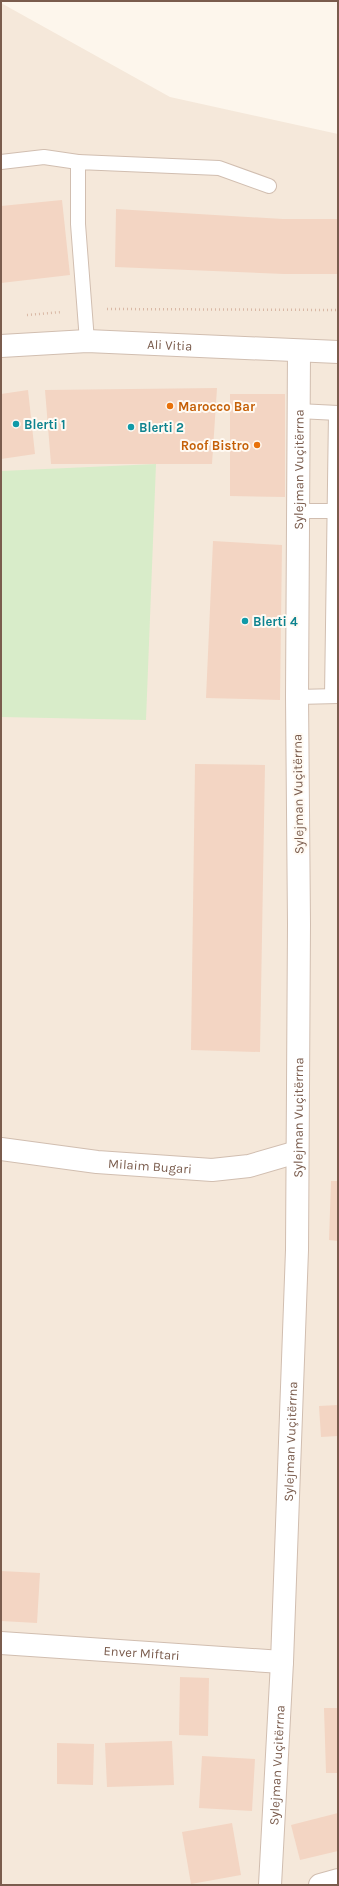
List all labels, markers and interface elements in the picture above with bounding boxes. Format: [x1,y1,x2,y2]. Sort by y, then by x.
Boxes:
street label: Ali Vitia [147,336,193,353]
place label: Marocco Bar [178,399,256,414]
marker: Marocco Bar [165,401,175,411]
street label: Sylejman Vuçitërrna [290,409,306,530]
place label: Blerti 1 [24,417,66,432]
marker: Blerti 1 [11,419,21,429]
place label: Blerti 2 [139,420,184,435]
marker: Blerti 2 [126,422,136,432]
place label: Roof Bistro [181,438,249,453]
marker: Roof Bistro [252,440,262,450]
place label: Blerti 4 [253,614,298,629]
marker: Blerti 4 [240,616,250,626]
street label: Sylejman Vuçitërrna [289,734,307,854]
street label: Sylejman Vuçitërrna [290,1057,306,1178]
street label: Milaim Bugari [108,1155,192,1176]
street label: Sylejman Vuçitërrna [280,1381,300,1502]
street label: Enver Miftari [103,1642,180,1663]
street label: Sylejman Vuçitërrna [266,1705,287,1826]

